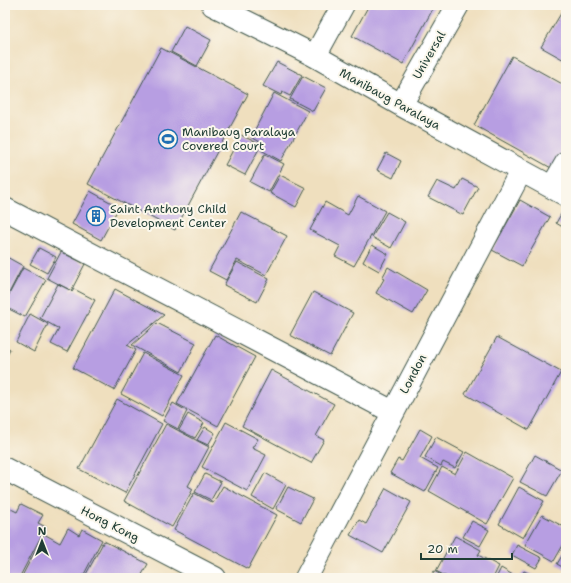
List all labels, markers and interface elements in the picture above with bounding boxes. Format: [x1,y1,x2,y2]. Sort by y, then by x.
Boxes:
street label: Universal [409,28,449,82]
street label: Manibaug Paralaya [337,65,444,134]
place label: Manibaug Paralaya Covered Court [182,124,296,154]
sports icon: Manibaug Paralaya Covered Court [157,128,179,150]
place label: Saint Anthony Child Development Center [110,201,227,231]
building icon: Saint Anthony Child Development Center [85,205,107,227]
street label: London [396,351,430,397]
street label: Hong Kong [78,502,142,546]
north arrow [22,521,62,561]
text: N [38,524,47,539]
scale bar [421,535,512,561]
text: 20 m [427,541,458,557]

